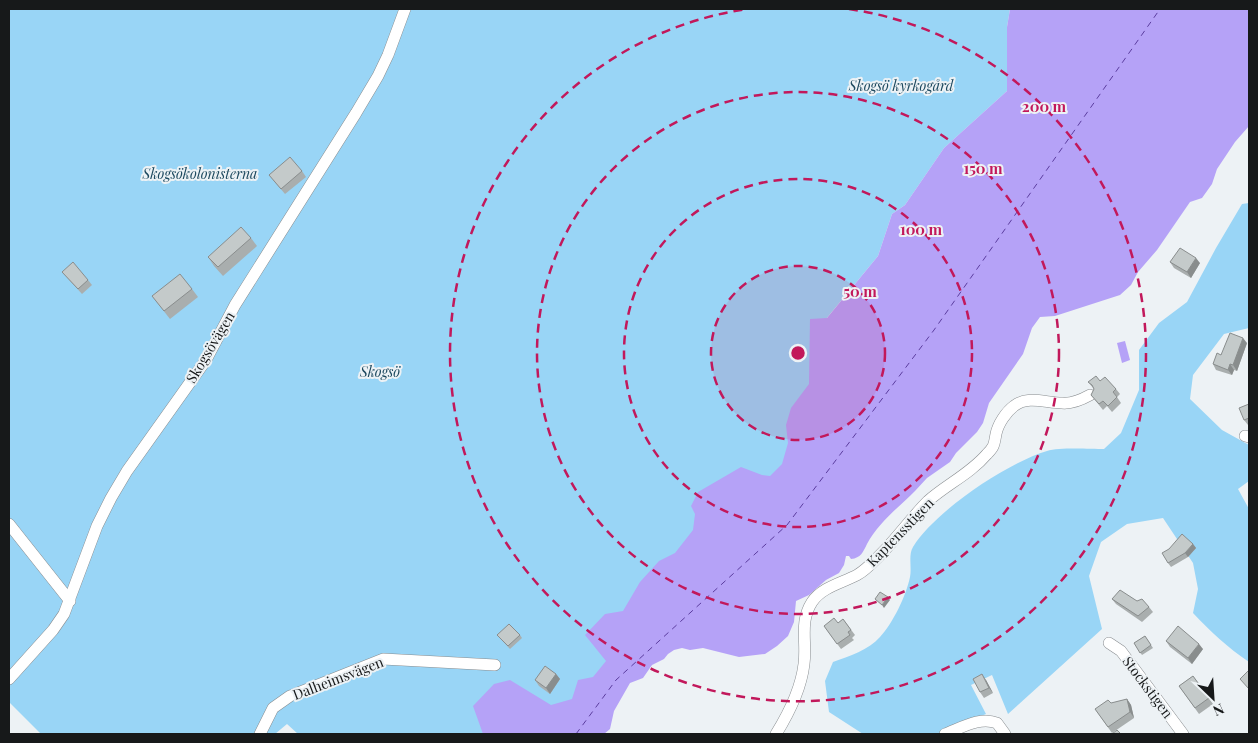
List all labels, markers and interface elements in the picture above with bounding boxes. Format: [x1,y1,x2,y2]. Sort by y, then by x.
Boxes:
park label: Skogsö kyrkogård [848,76,954,95]
text: 200 m [1022,96,1067,116]
text: 150 m [963,158,1003,178]
park label: Skogsökolonisterna [142,164,257,183]
text: 100 m [900,219,943,239]
text: 50 m [843,281,877,301]
street label: Skogsövägen [181,307,239,386]
centre of rings [789,344,807,362]
park label: Skogsö [359,362,401,381]
street label: Kaptensstigen [862,493,938,571]
street label: Dalheimsvägen [290,652,387,704]
street label: Stockstigen [1119,652,1178,722]
north arrow [1188,673,1238,723]
text: N [1210,699,1227,721]

